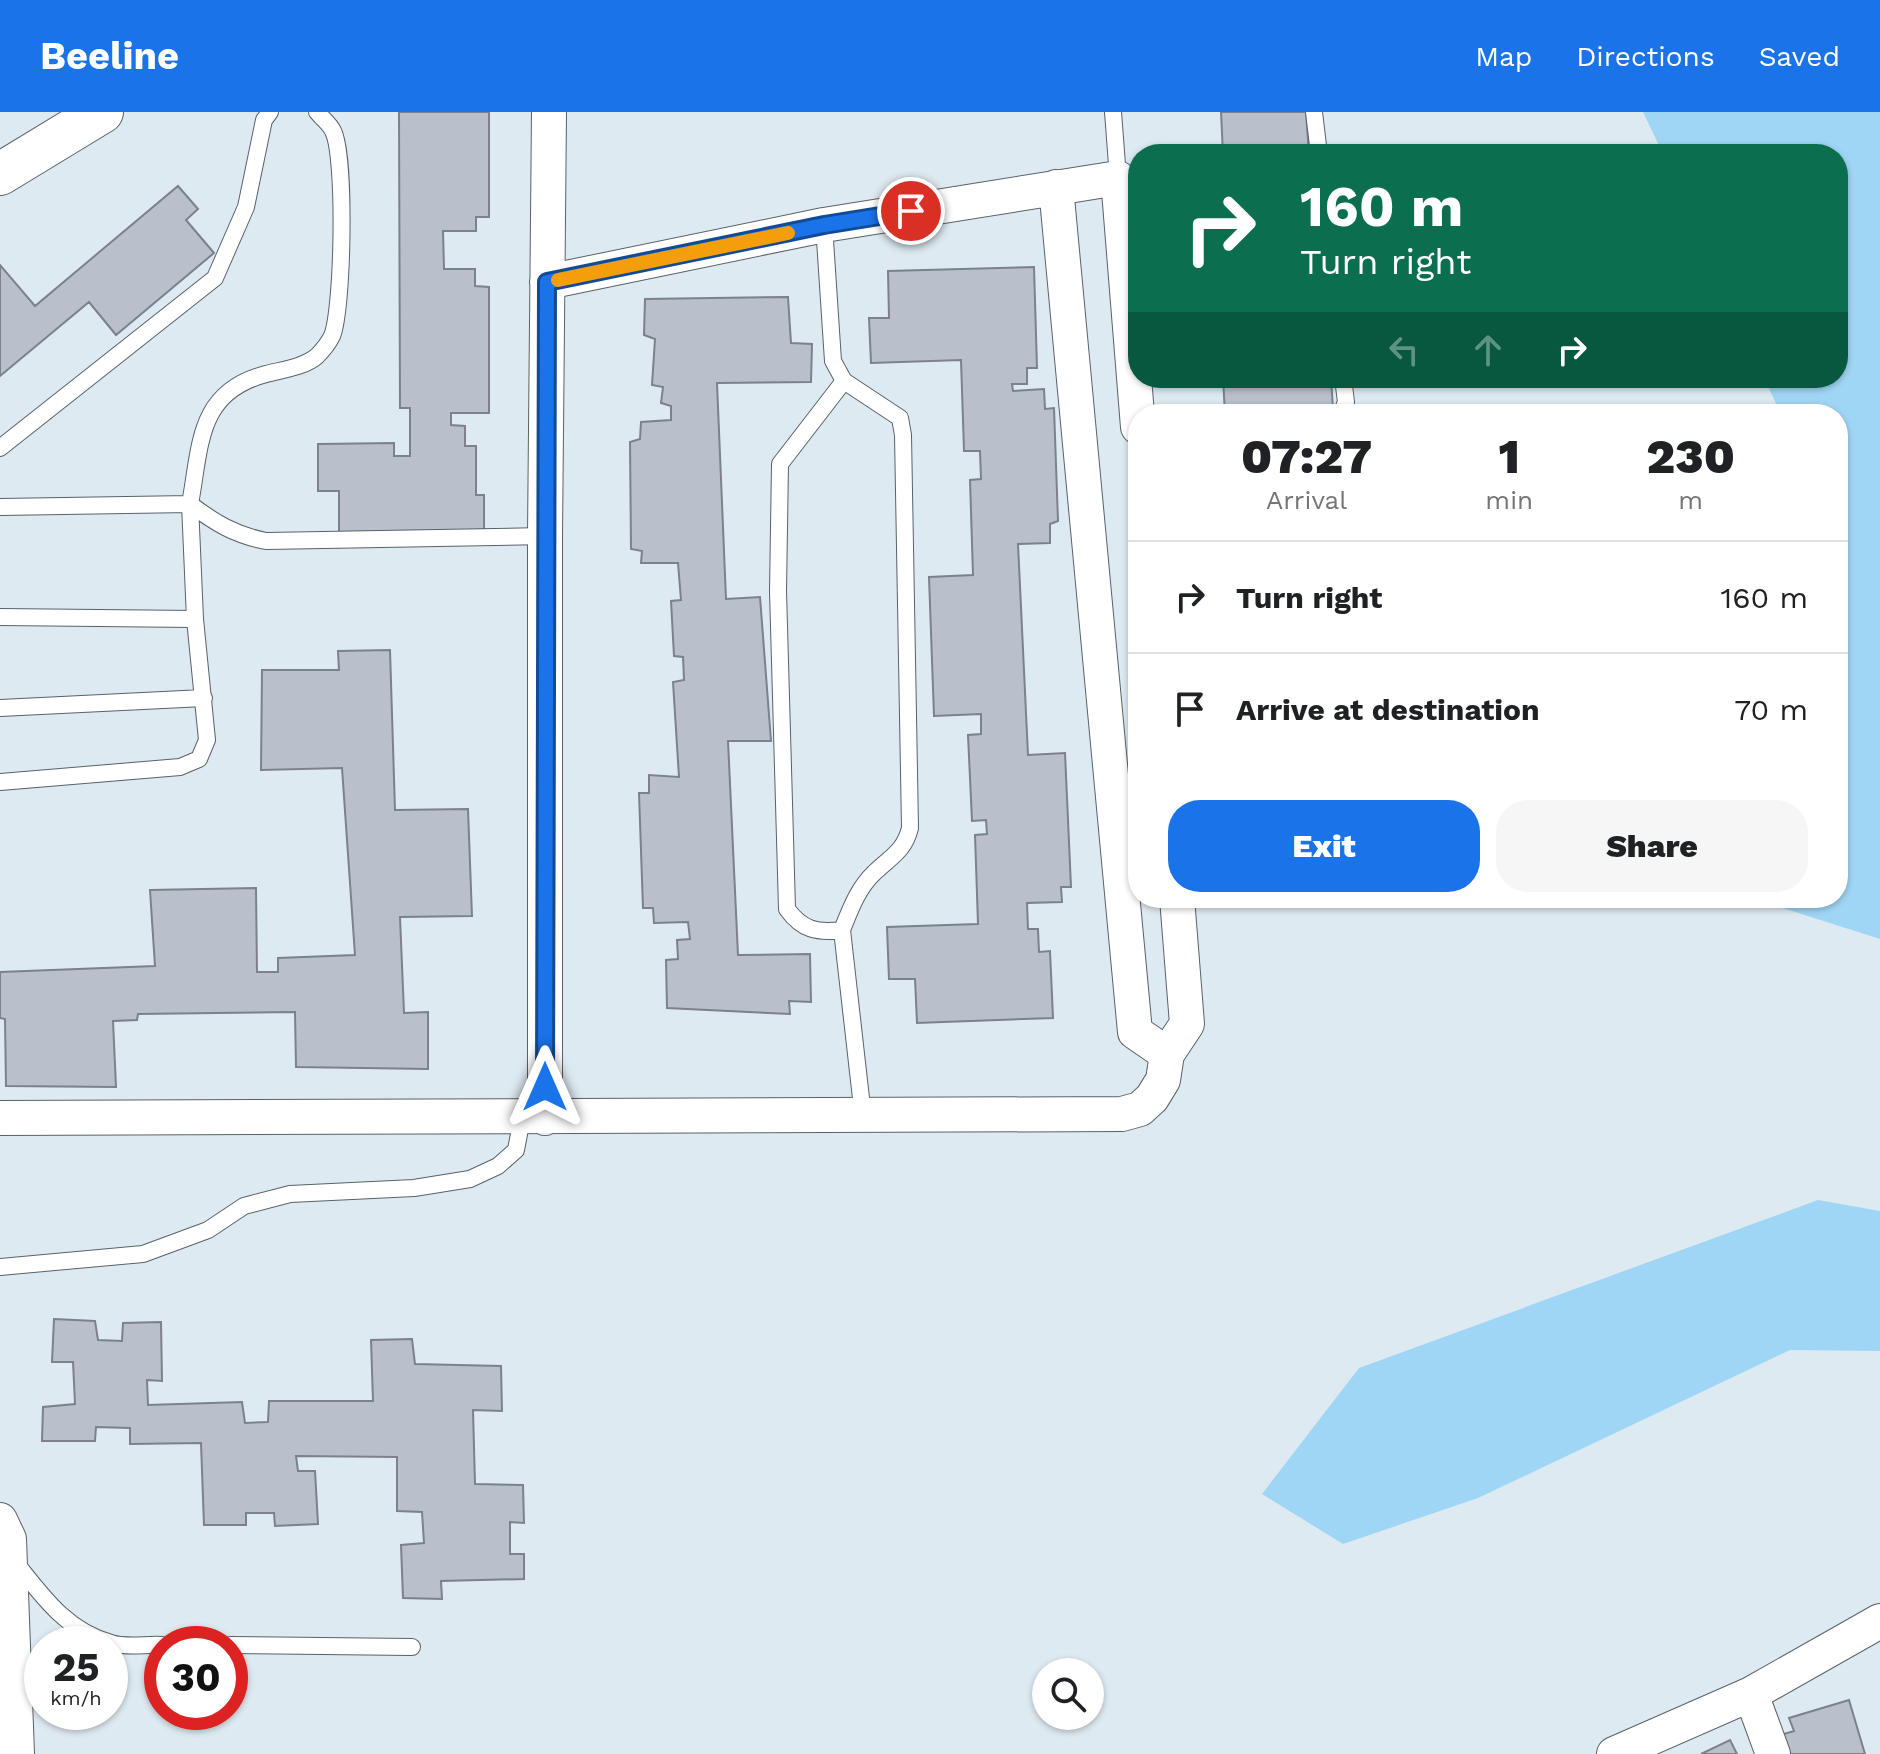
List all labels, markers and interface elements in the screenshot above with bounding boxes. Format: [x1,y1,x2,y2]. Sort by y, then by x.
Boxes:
text: Beeline [40,34,179,78]
text: Map [1475,40,1532,73]
text: Directions [1576,40,1715,73]
text: Saved [1759,40,1840,73]
text: 160 m [1300,174,1463,240]
icon: right [1168,176,1272,280]
pin [877,177,945,245]
icon: arrive [889,189,933,233]
text: Turn right [1300,241,1471,283]
icon: left [1382,328,1426,372]
icon: ahead [1466,328,1510,372]
icon: right [1550,328,1594,372]
text: 07:27 [1241,428,1372,485]
text: 1 [1499,428,1520,485]
text: 230 [1646,428,1735,485]
text: Arrival [1266,485,1347,515]
text: min [1485,485,1533,515]
text: m [1678,485,1703,515]
icon: right [1168,575,1212,619]
text: Turn right [1236,580,1382,615]
text: 160 m [1721,580,1808,615]
icon: arrive [1168,687,1212,731]
text: Arrive at destination [1236,692,1540,727]
text: 70 m [1734,692,1808,727]
button: Exit [1168,800,1480,892]
button: Share [1496,800,1808,892]
position arrow [503,1045,587,1129]
speed limit sign: 30 [144,1626,248,1730]
text: 25 [52,1644,100,1691]
map controls [1032,1658,1104,1730]
button: search [1032,1658,1104,1730]
text: km/h [50,1686,102,1710]

